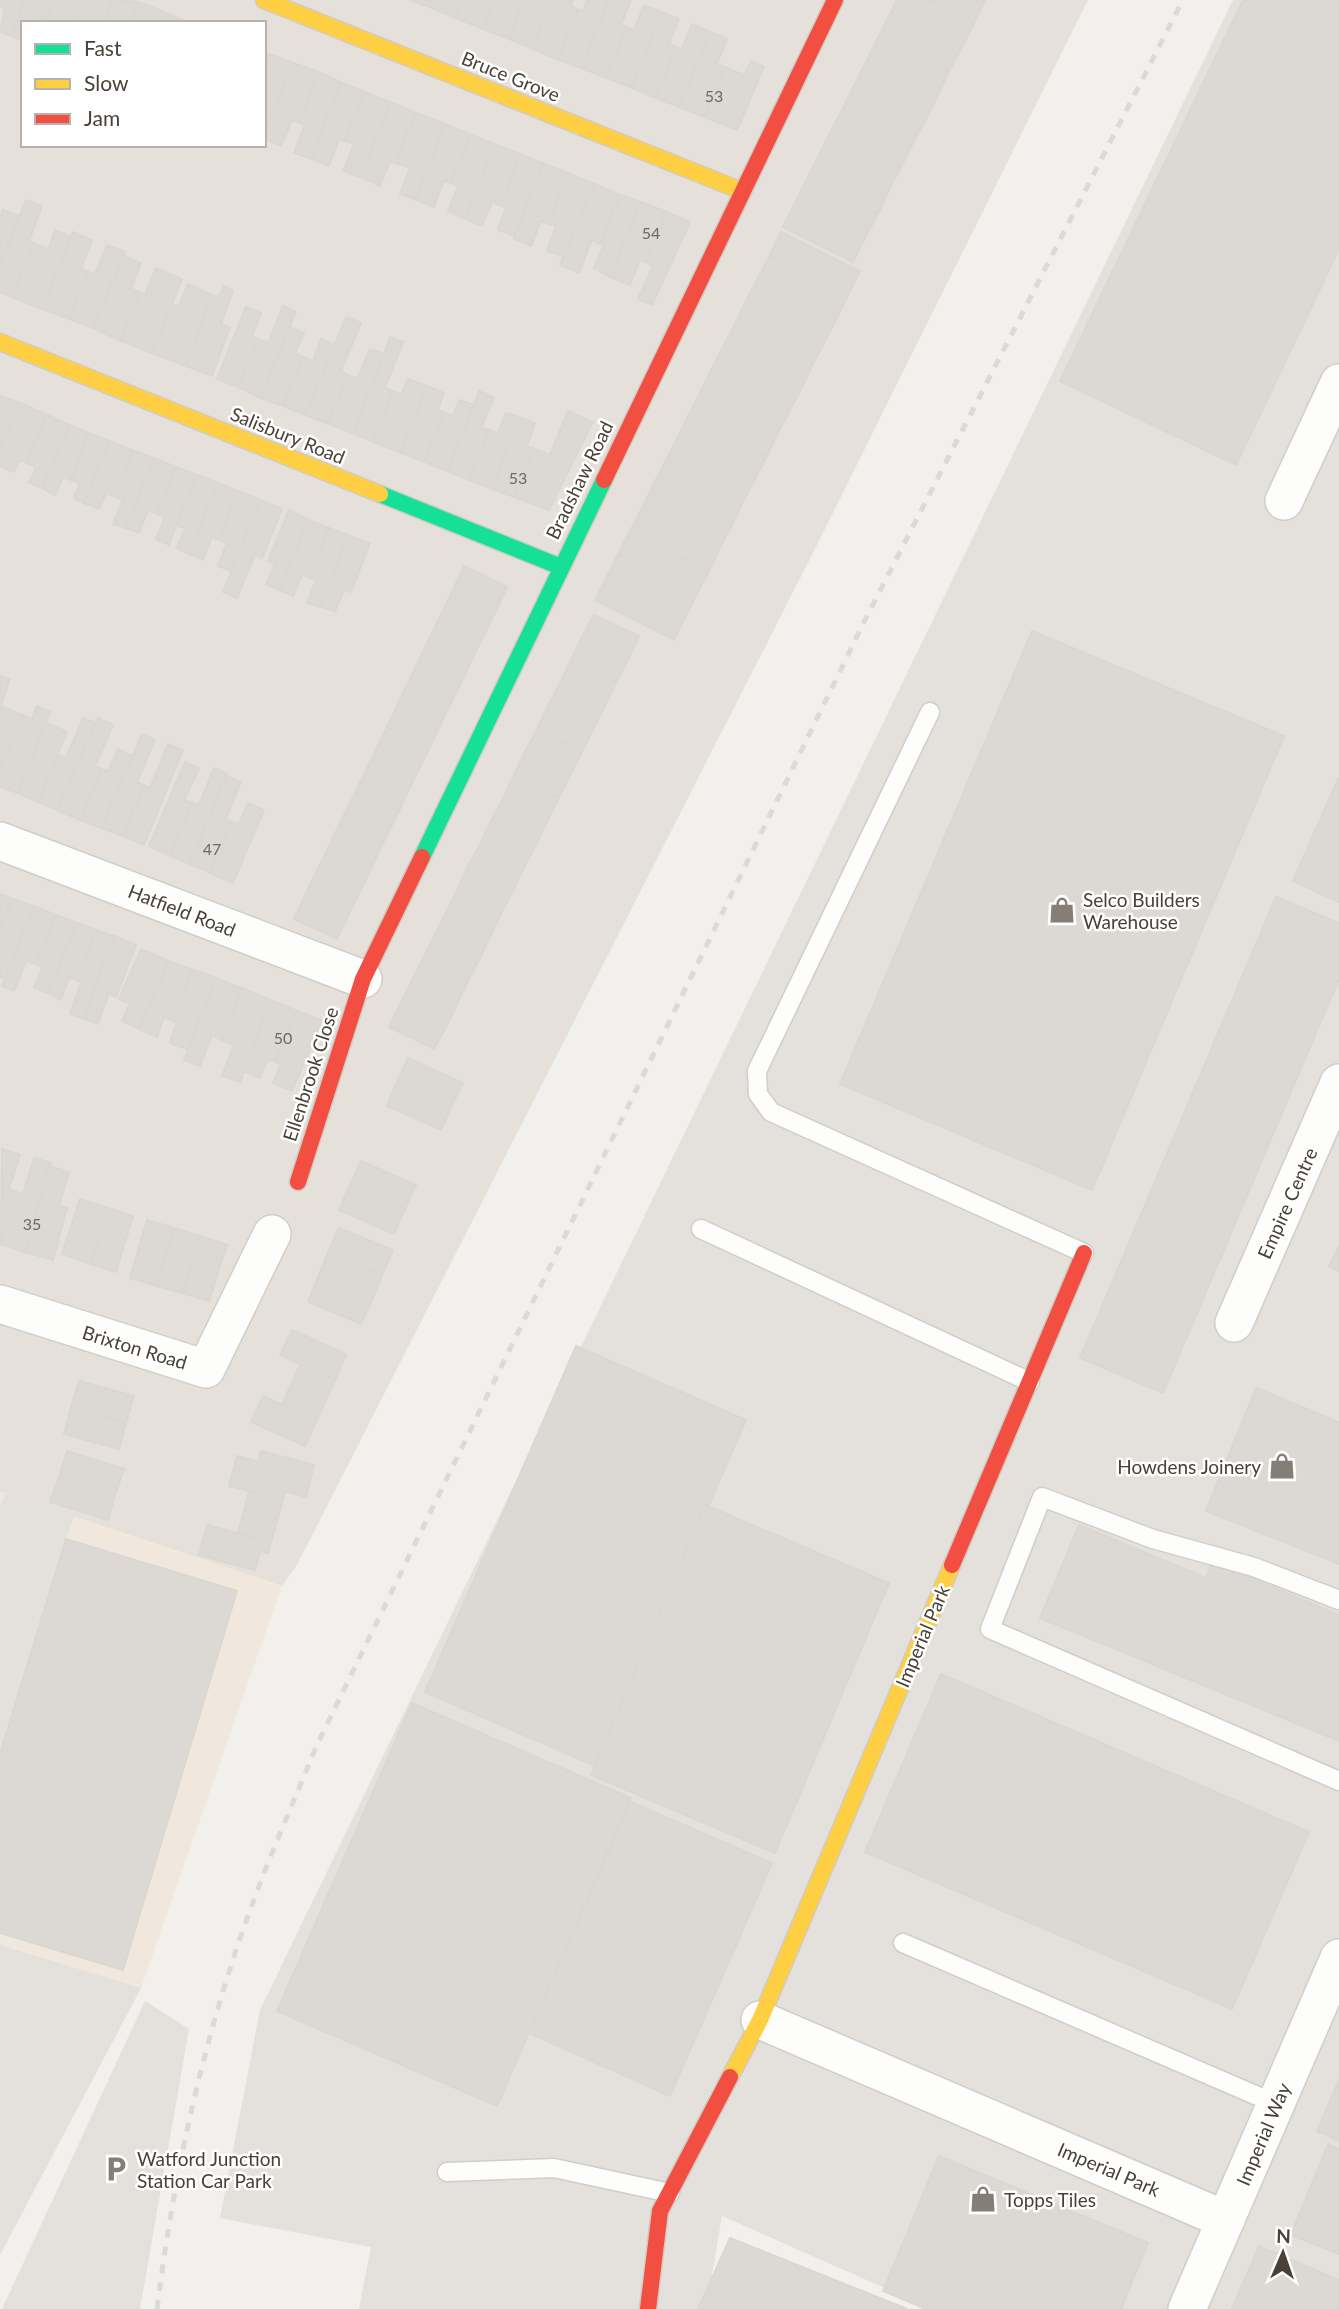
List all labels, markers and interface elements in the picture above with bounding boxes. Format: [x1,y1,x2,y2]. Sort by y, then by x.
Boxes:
legend [21,21,266,147]
text: Fast [84,35,122,60]
street label: Bruce Grove [459,46,563,106]
text: Slow [84,70,129,95]
house number: 53 [705,86,723,105]
text: Jam [84,105,120,130]
house number: 54 [642,223,660,242]
street label: Salisbury Road [227,402,349,468]
street label: Bradshaw Road [540,417,618,543]
house number: 53 [509,468,527,487]
house number: 47 [203,839,221,858]
street label: Hatfield Road [125,879,239,941]
place label: Selco Builders Warehouse [1083,888,1200,933]
shop icon: Selco Builders Warehouse [1047,895,1077,925]
street label: Ellenbrook Close [277,1004,343,1144]
house number: 50 [274,1028,292,1047]
street label: Empire Centre [1252,1144,1322,1262]
house number: 35 [23,1214,41,1233]
street label: Brixton Road [80,1320,190,1374]
shop icon: Howdens Joinery [1267,1451,1297,1481]
place label: Howdens Joinery [1117,1455,1261,1478]
street label: Imperial Park [890,1581,954,1691]
street label: Imperial Way [1231,2079,1295,2189]
street label: Imperial Park [1054,2137,1164,2201]
place label: Watford Junction Station Car Park [137,2147,281,2192]
parking icon: Watford Junction Station Car Park [101,2154,131,2184]
shop icon: Topps Tiles [968,2184,998,2214]
place label: Topps Tiles [1004,2188,1096,2211]
north arrow [1248,2218,1318,2288]
text: N [1276,2224,1291,2247]

